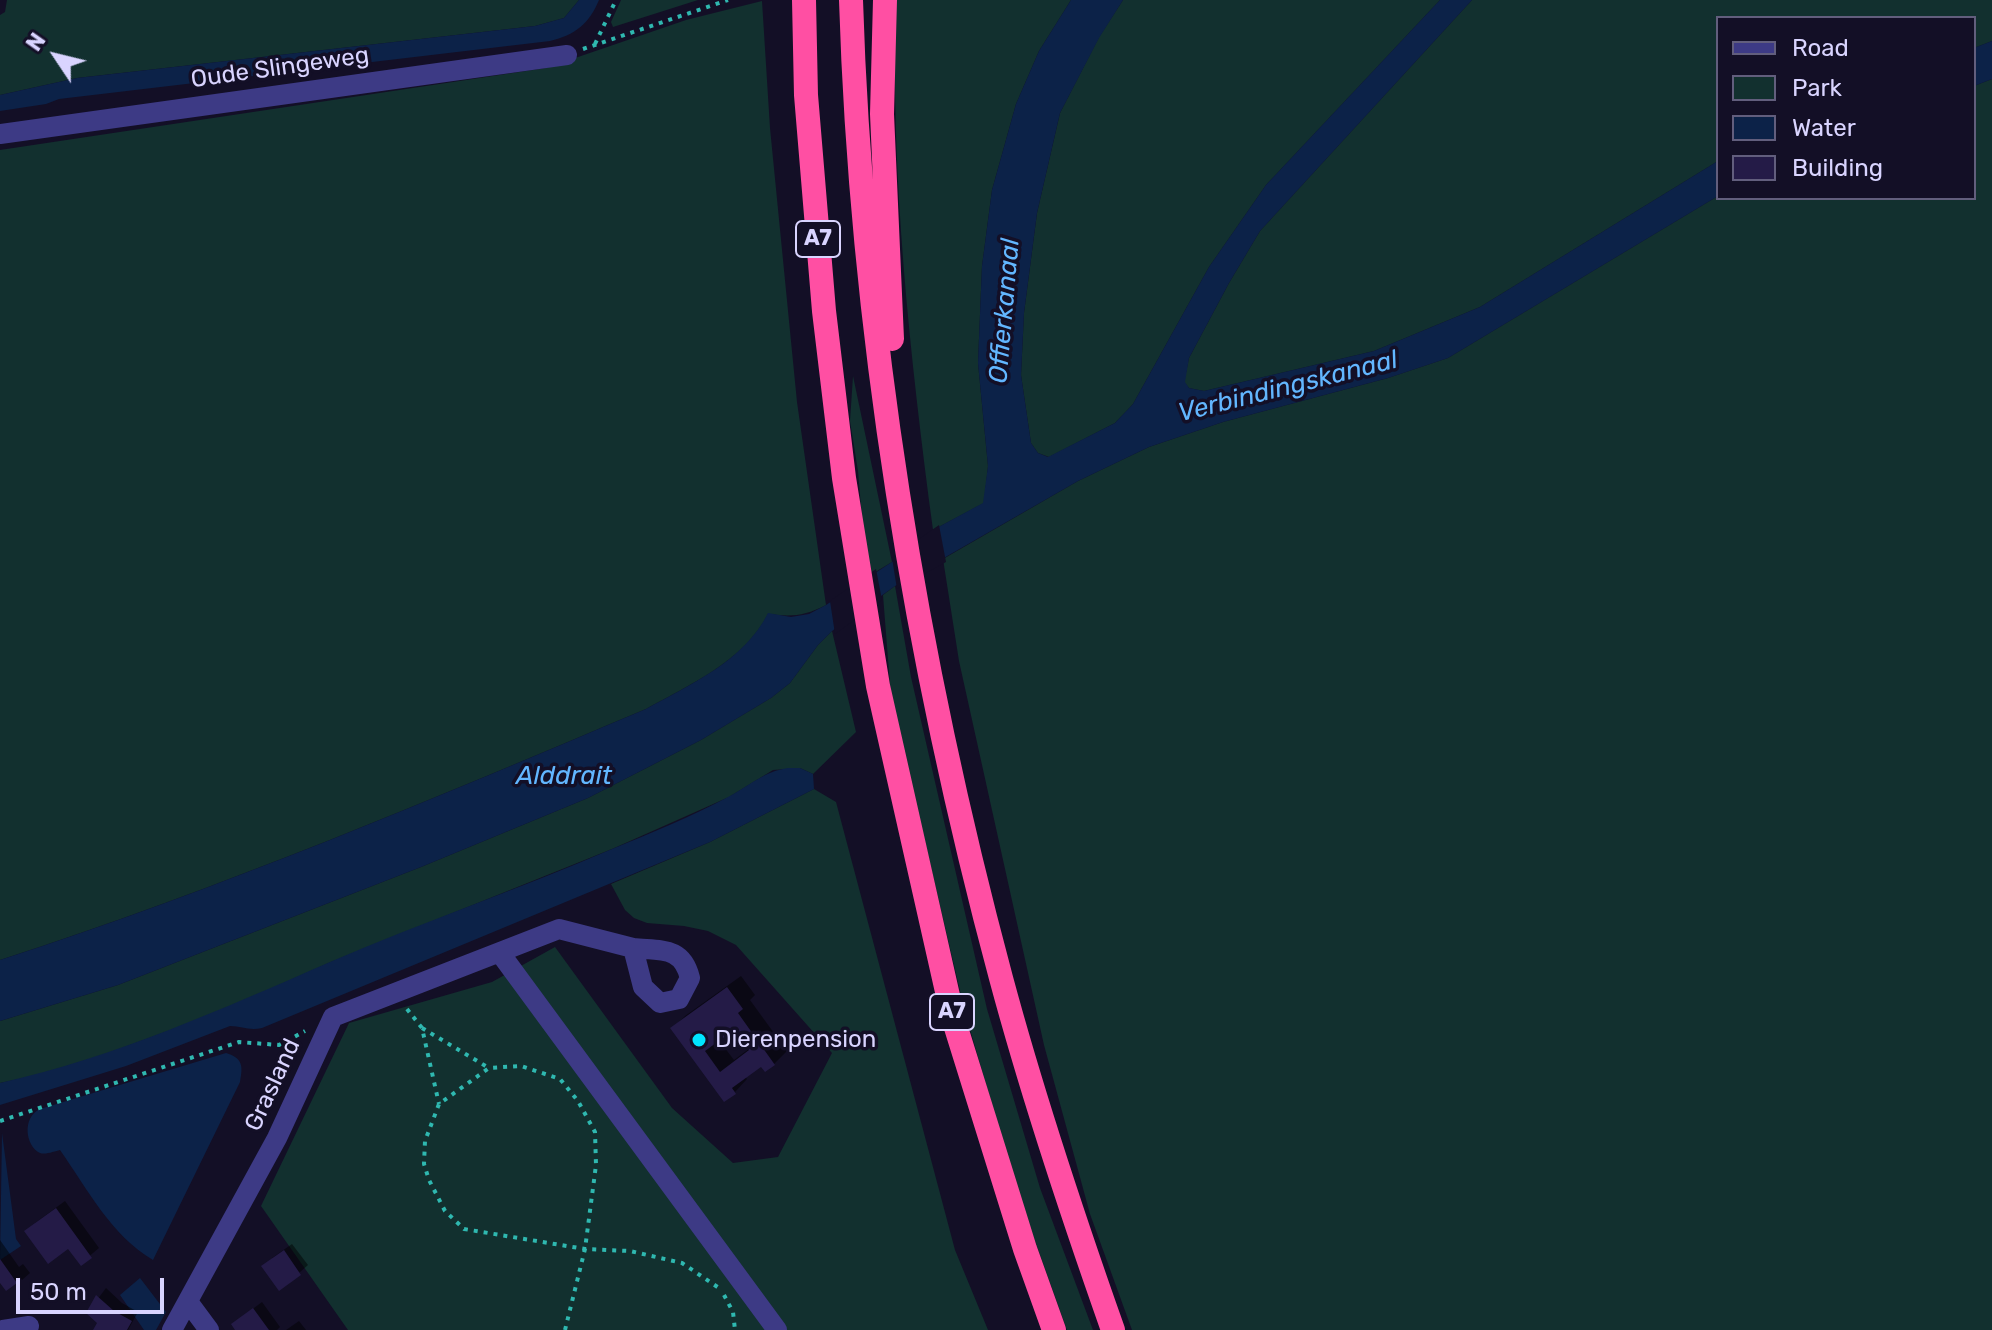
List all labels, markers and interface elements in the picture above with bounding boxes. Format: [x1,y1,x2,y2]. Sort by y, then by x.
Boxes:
north arrow [16,16,96,96]
legend [1716,16,1976,200]
text: N [20,28,52,56]
text: Road [1792,34,1849,62]
street label: Oude Slingeweg [189,41,371,95]
text: Park [1792,74,1842,102]
text: Water [1792,114,1856,142]
text: Building [1792,154,1883,182]
road number: A7 [796,221,840,257]
water label: Offierkanaal [983,237,1027,385]
water label: Verbindingskanaal [1175,345,1401,429]
water label: Alddrait [516,760,612,792]
road number: A7 [930,994,974,1030]
place label: Dierenpension [715,1026,876,1054]
marker: Dierenpension [690,1031,708,1049]
street label: Grasland [239,1034,307,1136]
scale bar [20,1262,168,1312]
text: 50 m [30,1278,87,1306]

